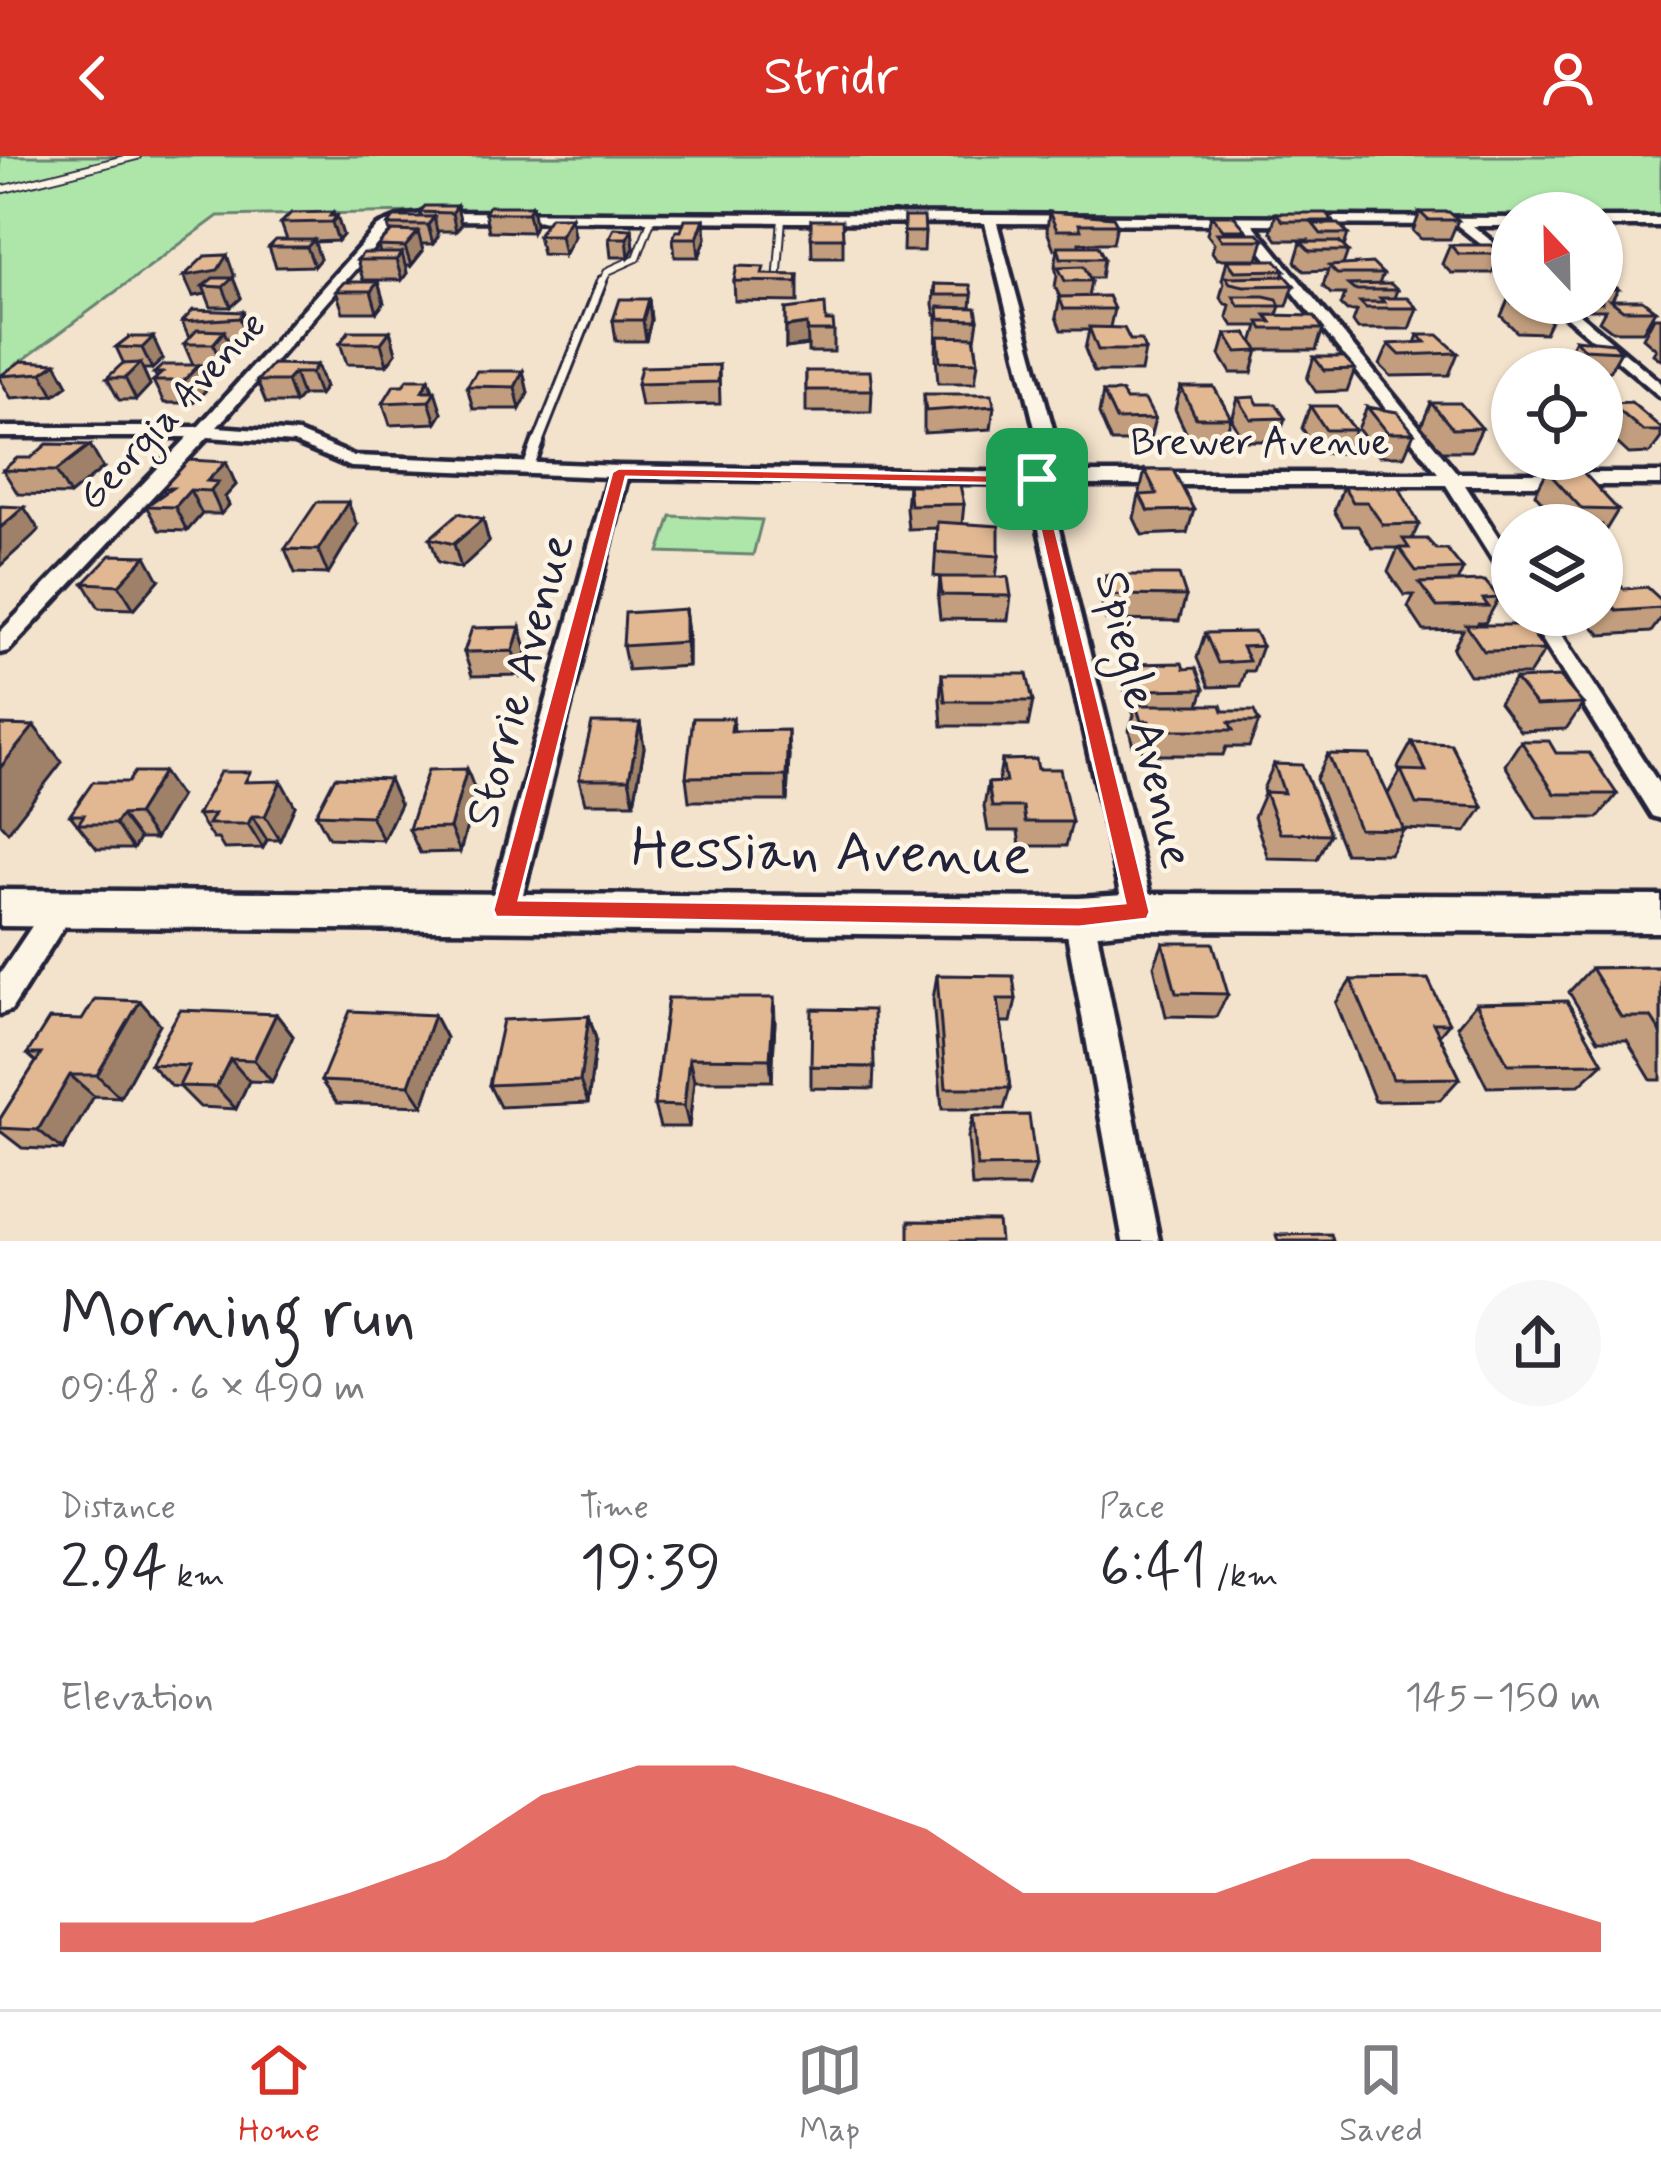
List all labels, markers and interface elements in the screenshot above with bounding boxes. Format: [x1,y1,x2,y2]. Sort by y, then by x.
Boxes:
text: Stridr [763,43,898,114]
icon: back [60,45,126,111]
icon: person [1535,45,1601,111]
north arrow [1491,192,1623,324]
map controls [1491,192,1623,636]
street label: Georgia Avenue [67,301,281,525]
button: locate [1491,348,1623,480]
street label: Brewer Avenue [1131,418,1390,469]
pin [986,428,1088,530]
icon: arrive [1004,446,1070,512]
button: layers [1491,504,1623,636]
street label: Storrie Avenue [452,527,590,835]
street label: Spiegle Avenue [1075,565,1208,875]
street label: Hessian Avenue [631,813,1031,895]
text: Morning run [60,1275,416,1361]
button: share [1475,1280,1601,1406]
text: 09:48 · 6 × 490 m [60,1363,365,1414]
text: Distance [60,1486,176,1530]
text: Time [580,1486,649,1530]
text: Pace [1099,1486,1165,1530]
text: 2.94 [60,1530,168,1609]
text: 19:39 [580,1530,721,1609]
text: 6:41 [1099,1530,1207,1609]
text: km [168,1555,225,1599]
text: /km [1207,1555,1278,1599]
text: Elevation [60,1673,214,1724]
text: 145–150 m [1405,1673,1601,1724]
tab: Home [238,2037,320,2153]
tab: Map [797,2037,863,2153]
tab: Saved [1339,2037,1423,2153]

